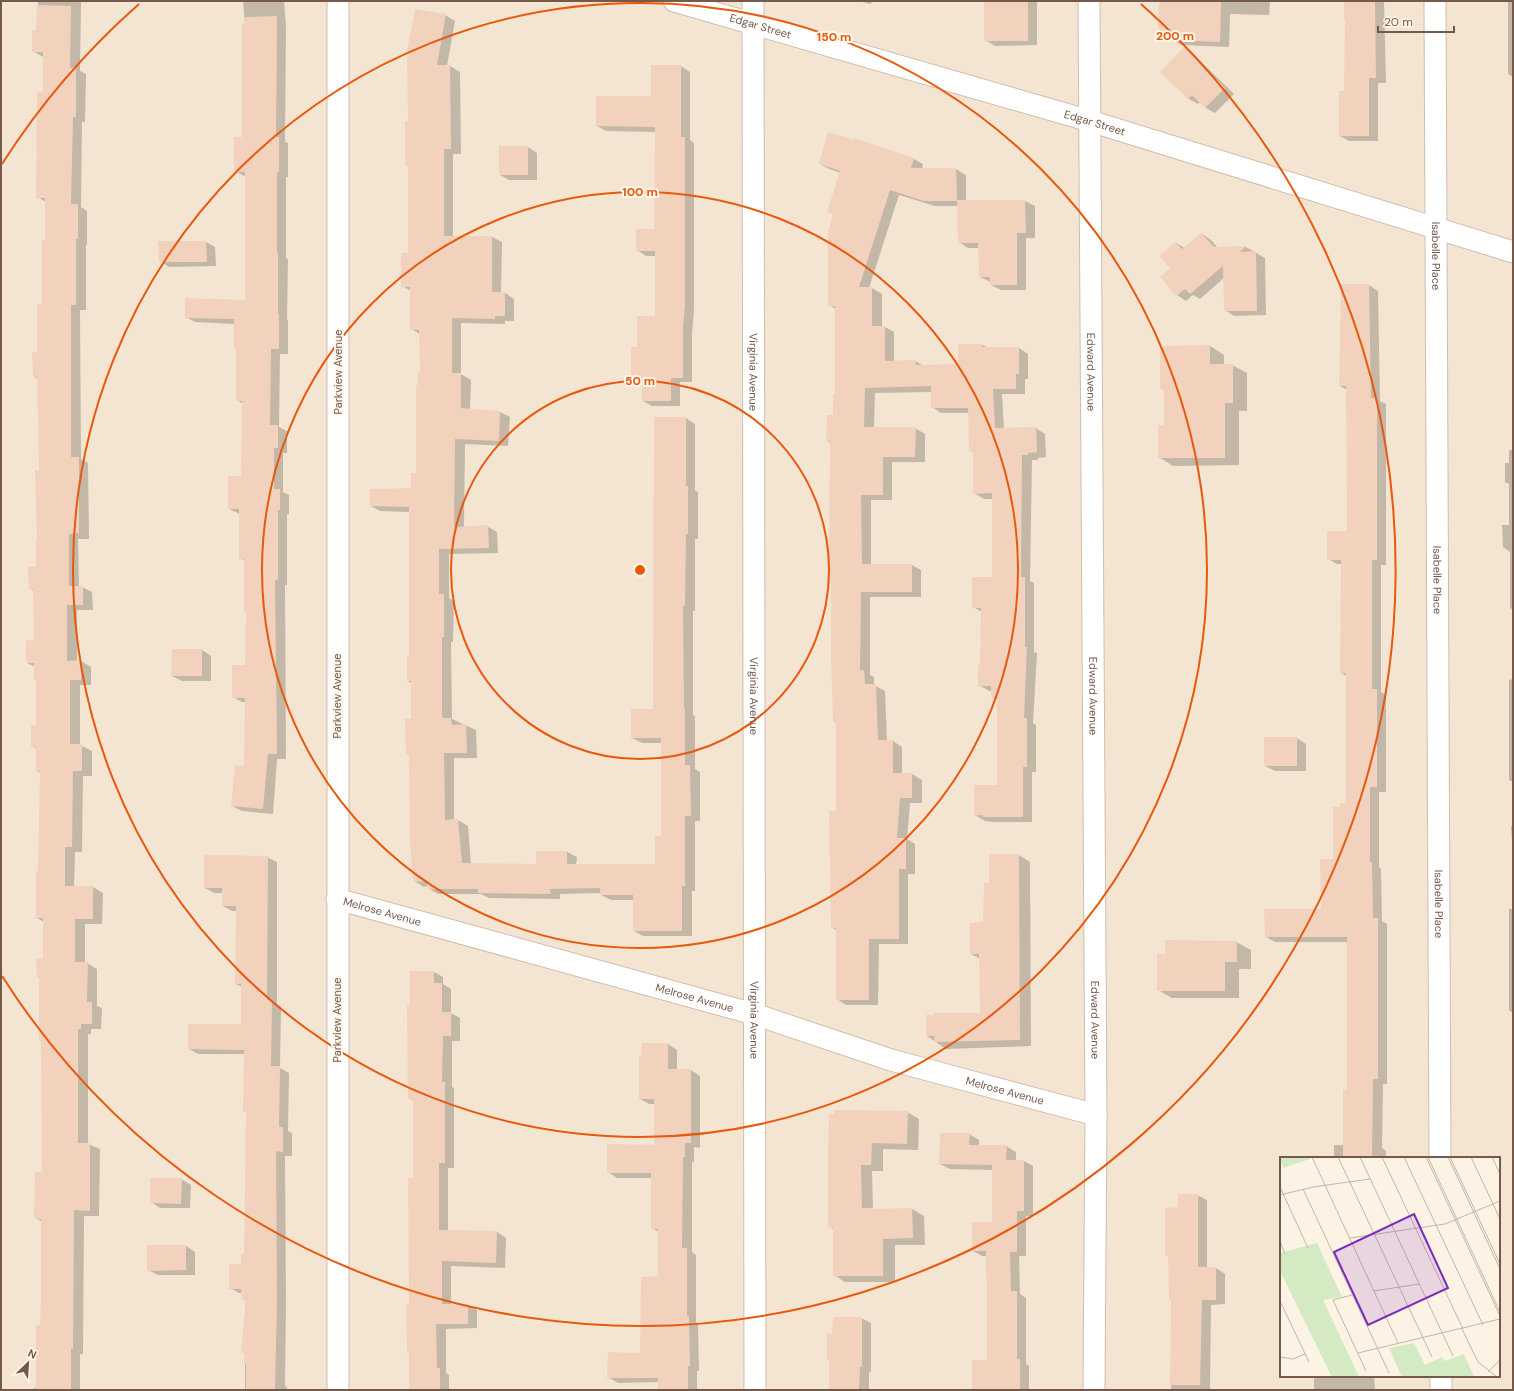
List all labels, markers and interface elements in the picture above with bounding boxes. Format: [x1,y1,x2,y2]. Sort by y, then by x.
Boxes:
scale bar [1378,8,1454,34]
street label: Edgar Street [728,10,793,41]
text: 20 m [1384,14,1413,30]
text: 200 m [1156,28,1194,44]
text: 150 m [817,29,851,45]
street label: Edgar Street [1062,107,1127,139]
text: 100 m [622,184,658,200]
street label: Isabelle Place [1429,222,1443,290]
street label: Parkview Avenue [331,330,345,414]
street label: Virginia Avenue [746,333,761,411]
street label: Edward Avenue [1084,333,1099,411]
text: 50 m [625,373,655,389]
street label: Isabelle Place [1430,546,1445,614]
centre of rings [633,563,647,577]
street label: Parkview Avenue [330,654,344,738]
street label: Virginia Avenue [747,657,761,735]
street label: Edward Avenue [1086,657,1101,735]
street label: Isabelle Place [1432,870,1446,938]
street label: Melrose Avenue [342,894,423,929]
street label: Parkview Avenue [330,978,344,1062]
street label: Melrose Avenue [654,980,735,1015]
street label: Virginia Avenue [747,981,762,1059]
street label: Edward Avenue [1088,981,1103,1059]
street label: Melrose Avenue [964,1073,1046,1108]
inset map [1280,1157,1500,1377]
north arrow [8,1343,48,1383]
text: N [26,1346,39,1362]

